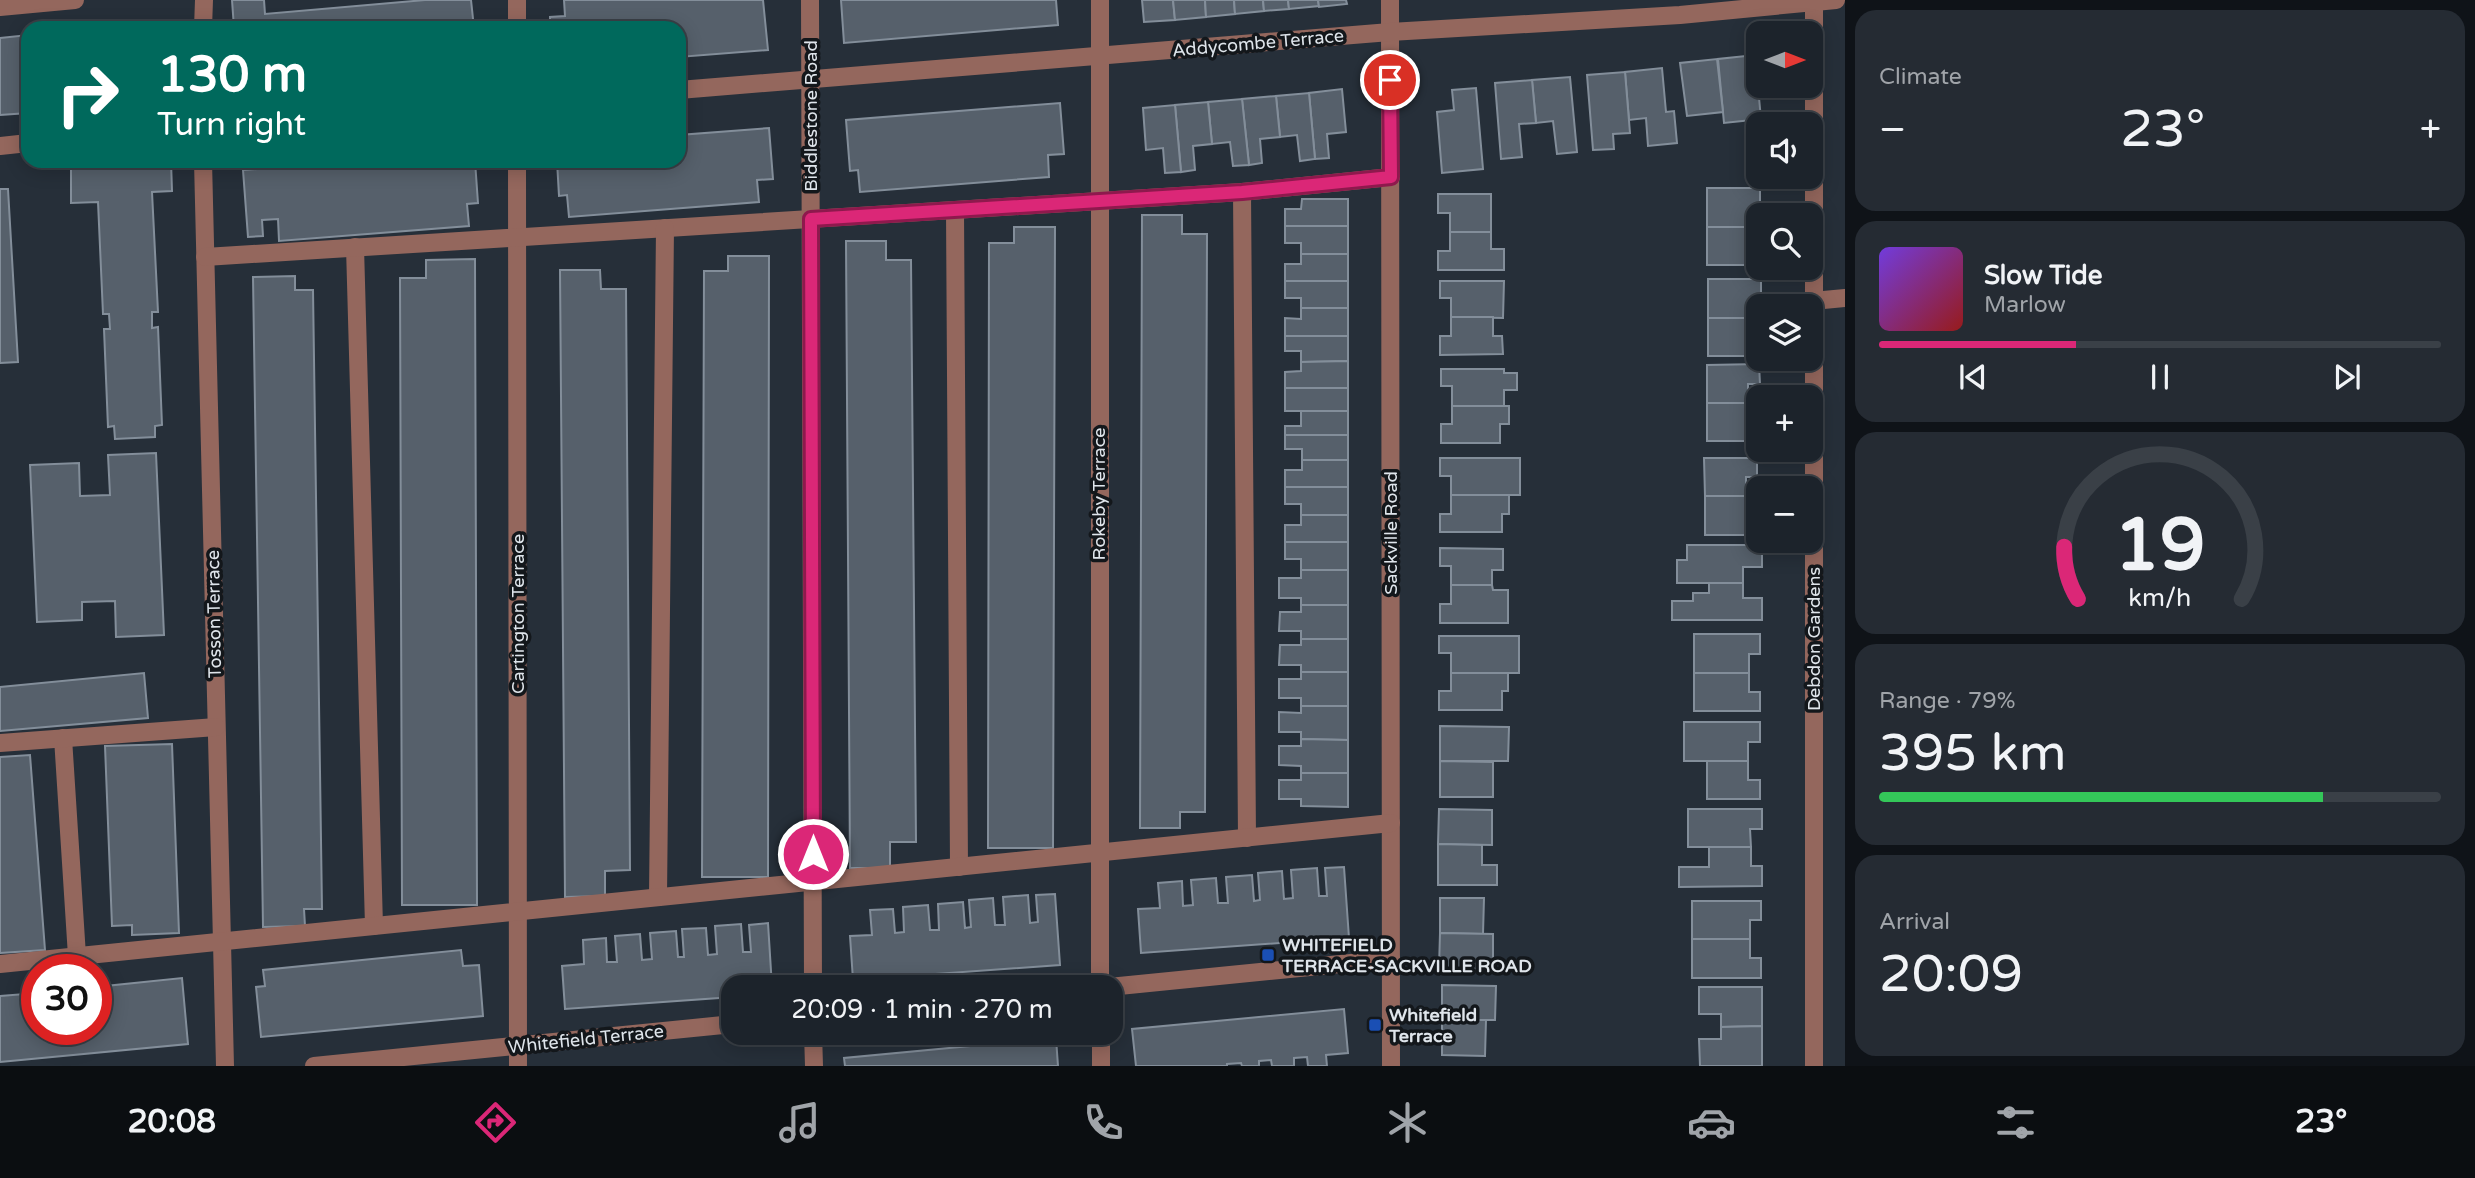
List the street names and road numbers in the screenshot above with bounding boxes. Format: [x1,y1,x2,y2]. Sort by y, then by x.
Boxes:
street label: Addycombe Terrace [1171,25,1345,61]
street label: Biddlestone Road [800,40,822,192]
street label: Rokeby Terrace [1088,428,1110,560]
street label: Sackville Road [1380,471,1402,595]
street label: Cartington Terrace [507,534,529,694]
street label: Tosson Terrace [202,550,226,678]
street label: Debdon Gardens [1803,567,1825,711]
street label: Whitefield Terrace [507,1020,665,1058]

